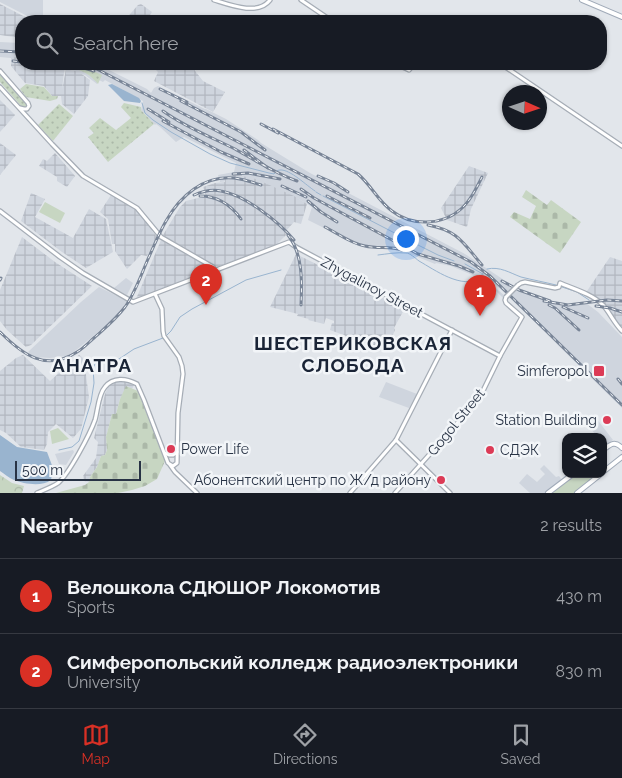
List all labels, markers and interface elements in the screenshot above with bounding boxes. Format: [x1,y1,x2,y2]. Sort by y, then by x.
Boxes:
search box [15,15,607,70]
icon: search [33,29,61,57]
text: Search here [73,32,179,54]
north arrow [502,85,547,130]
your location [393,226,419,252]
street label: Zhygalinoy Street [318,253,426,321]
pin: 2 [190,264,222,305]
pin: 1 [464,275,496,316]
district label: ШЕСТЕРИКОВСКАЯ СЛОБОДА [254,332,452,376]
district label: АНАТРА [52,354,132,376]
place label: Simferopol [517,363,588,379]
marker: Simferopol [592,364,606,378]
street label: Gogol Street [424,385,488,459]
place label: Station Building [495,412,597,428]
marker: Station Building [601,414,613,426]
map controls [562,433,607,478]
button: layers [562,433,607,478]
place label: Power Life [181,441,249,457]
place label: СДЭК [500,442,539,458]
marker: Power Life [165,443,177,455]
marker: СДЭК [484,444,496,456]
scale bar [15,458,141,481]
text: 500 m [22,462,63,478]
place label: Абонентский центр по Ж/д району [194,472,431,488]
marker: Абонентский центр по Ж/д району [435,474,447,486]
text: Nearby [20,513,93,538]
text: 2 results [540,516,602,535]
text: Велошкола СДЮШОР Локомотив [67,576,380,598]
text: 1 [32,587,40,606]
text: 430 m [556,587,602,606]
text: Sports [67,598,115,617]
text: Симферопольский колледж радиоэлектроники [67,651,518,673]
text: 2 [31,662,41,681]
text: 830 m [555,662,602,681]
text: University [67,673,140,692]
tab: Map [81,721,110,767]
tab: Directions [273,721,338,767]
tab: Saved [500,721,541,767]

